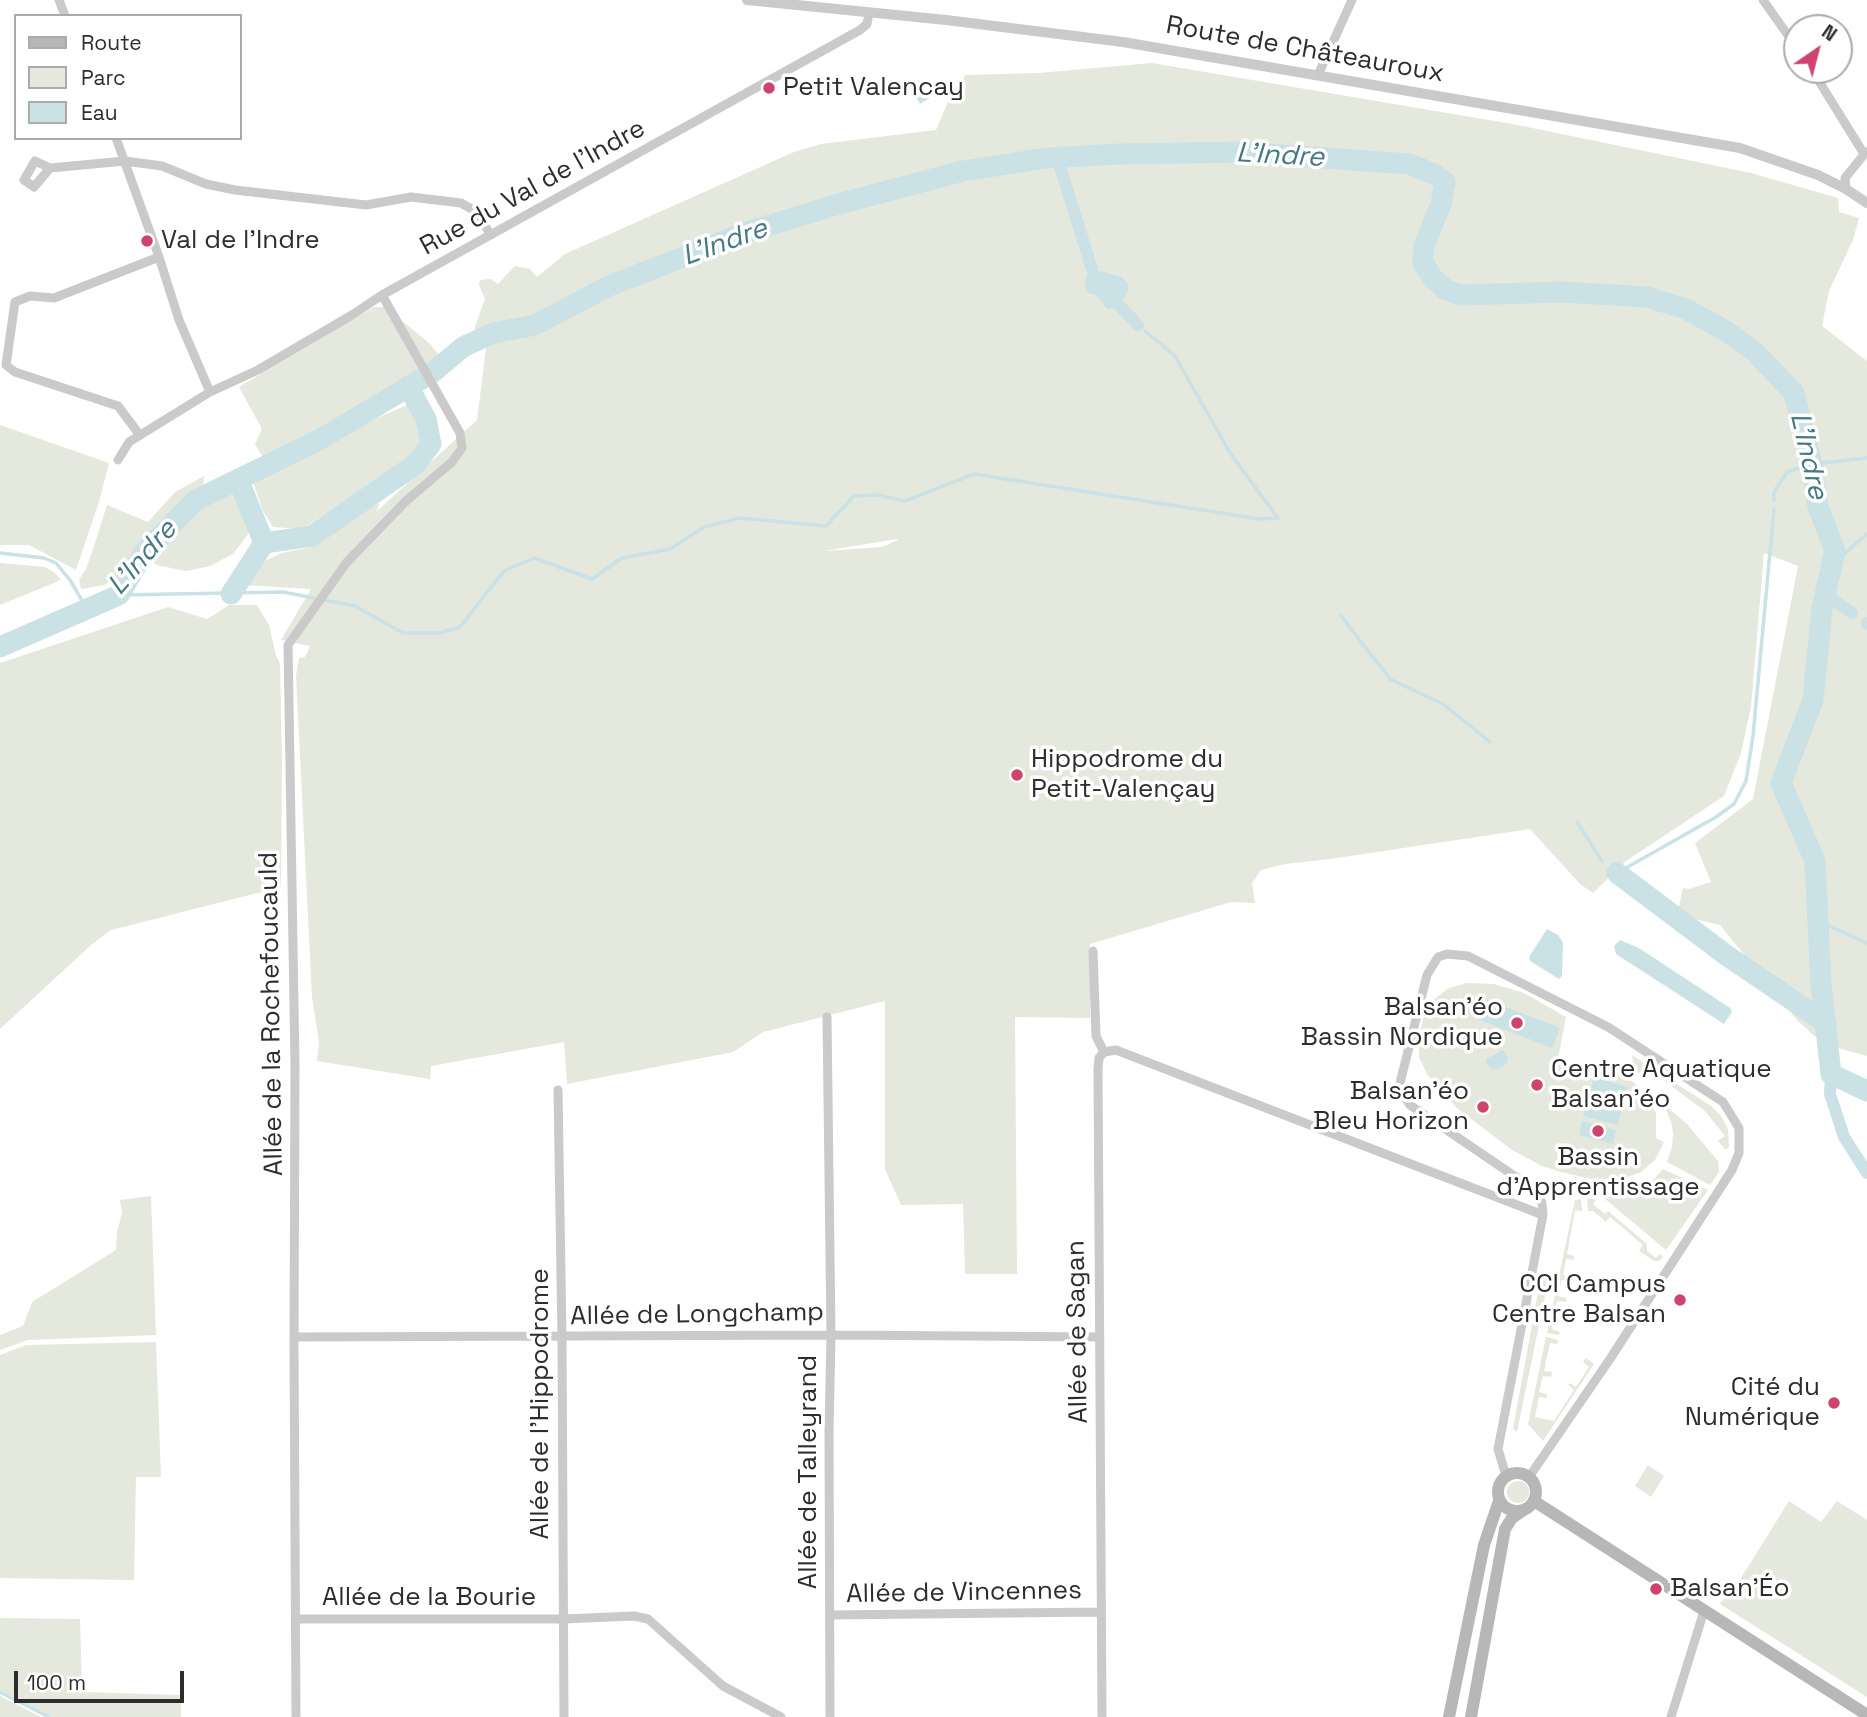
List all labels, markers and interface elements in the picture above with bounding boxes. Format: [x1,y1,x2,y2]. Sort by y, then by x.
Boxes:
street label: Route de Châteauroux [1164,10,1446,90]
legend [14,14,242,140]
north arrow [1783,14,1853,84]
text: N [1817,19,1842,47]
text: Route [81,29,142,56]
text: Parc [81,64,126,91]
place label: Petit Valencay [783,72,964,104]
marker: Petit Valencay [761,80,777,96]
text: Eau [81,99,118,126]
street label: Rue du Val de l'Indre [415,113,651,263]
water label: L'Indre [1235,137,1325,175]
water label: L'Indre [678,212,772,274]
place label: Val de l'Indre [161,225,320,257]
marker: Val de l'Indre [139,233,155,249]
water label: L'Indre [1782,409,1834,503]
water label: L'Indre [101,514,185,602]
place label: Hippodrome du Petit-Valençay [1031,744,1223,806]
marker: Hippodrome du Petit-Valençay [1009,767,1025,783]
street label: Allée de la Rochefoucauld [254,852,290,1176]
place label: Balsan'éo Bassin Nordique [1301,992,1503,1054]
marker: Balsan'éo Bassin Nordique [1509,1015,1525,1031]
place label: Centre Aquatique Balsan'éo [1551,1054,1772,1116]
place label: Balsan'éo Bleu Horizon [1313,1076,1469,1138]
marker: Centre Aquatique Balsan'éo [1529,1077,1545,1093]
marker: Balsan'éo Bleu Horizon [1475,1099,1491,1115]
marker: Bassin d'Apprentissage [1590,1123,1606,1139]
place label: Bassin d'Apprentissage [1496,1142,1700,1204]
street label: Allée de Sagan [1061,1240,1095,1424]
street label: Allée de l'Hippodrome [525,1268,557,1540]
place label: CCI Campus Centre Balsan [1492,1269,1666,1330]
marker: CCI Campus Centre Balsan [1672,1292,1688,1308]
street label: Allée de Longchamp [570,1297,824,1333]
street label: Allée de Talleyrand [793,1355,825,1589]
place label: Cité du Numérique [1685,1372,1820,1434]
marker: Cité du Numérique [1826,1395,1842,1411]
place label: Balsan'Éo [1670,1573,1789,1605]
street label: Allée de Vincennes [846,1575,1082,1611]
marker: Balsan'Éo [1648,1581,1664,1597]
street label: Allée de la Bourie [322,1582,536,1614]
scale bar [18,1658,187,1702]
text: 100 m [27,1669,86,1696]

